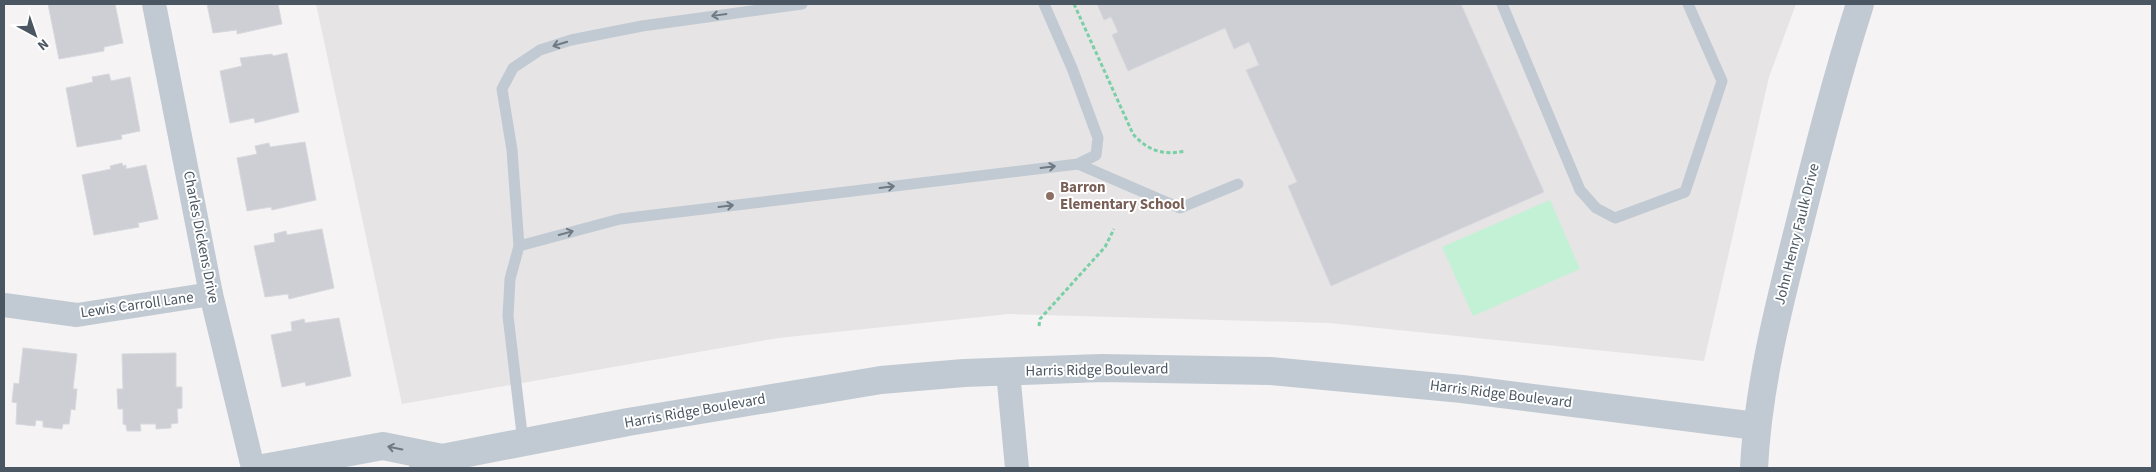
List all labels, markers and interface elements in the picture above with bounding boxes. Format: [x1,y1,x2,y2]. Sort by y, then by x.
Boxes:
north arrow [10,10,60,60]
one-way arrow [712,10,728,20]
text: N [33,34,53,55]
one-way arrow [552,39,568,49]
street label: John Henry Faulk Drive [1769,161,1825,307]
one-way arrow [1040,162,1056,172]
street label: Charles Dickens Drive [178,169,224,305]
place label: Barron Elementary School [1060,177,1185,215]
one-way arrow [879,182,895,192]
marker: Barron Elementary School [1044,190,1056,202]
one-way arrow [717,201,733,211]
one-way arrow [557,228,573,238]
street label: Lewis Carroll Lane [79,287,195,323]
street label: Harris Ridge Boulevard [1025,358,1169,382]
street label: Harris Ridge Boulevard [1429,375,1573,413]
street label: Harris Ridge Boulevard [623,388,767,434]
one-way arrow [387,443,403,452]

